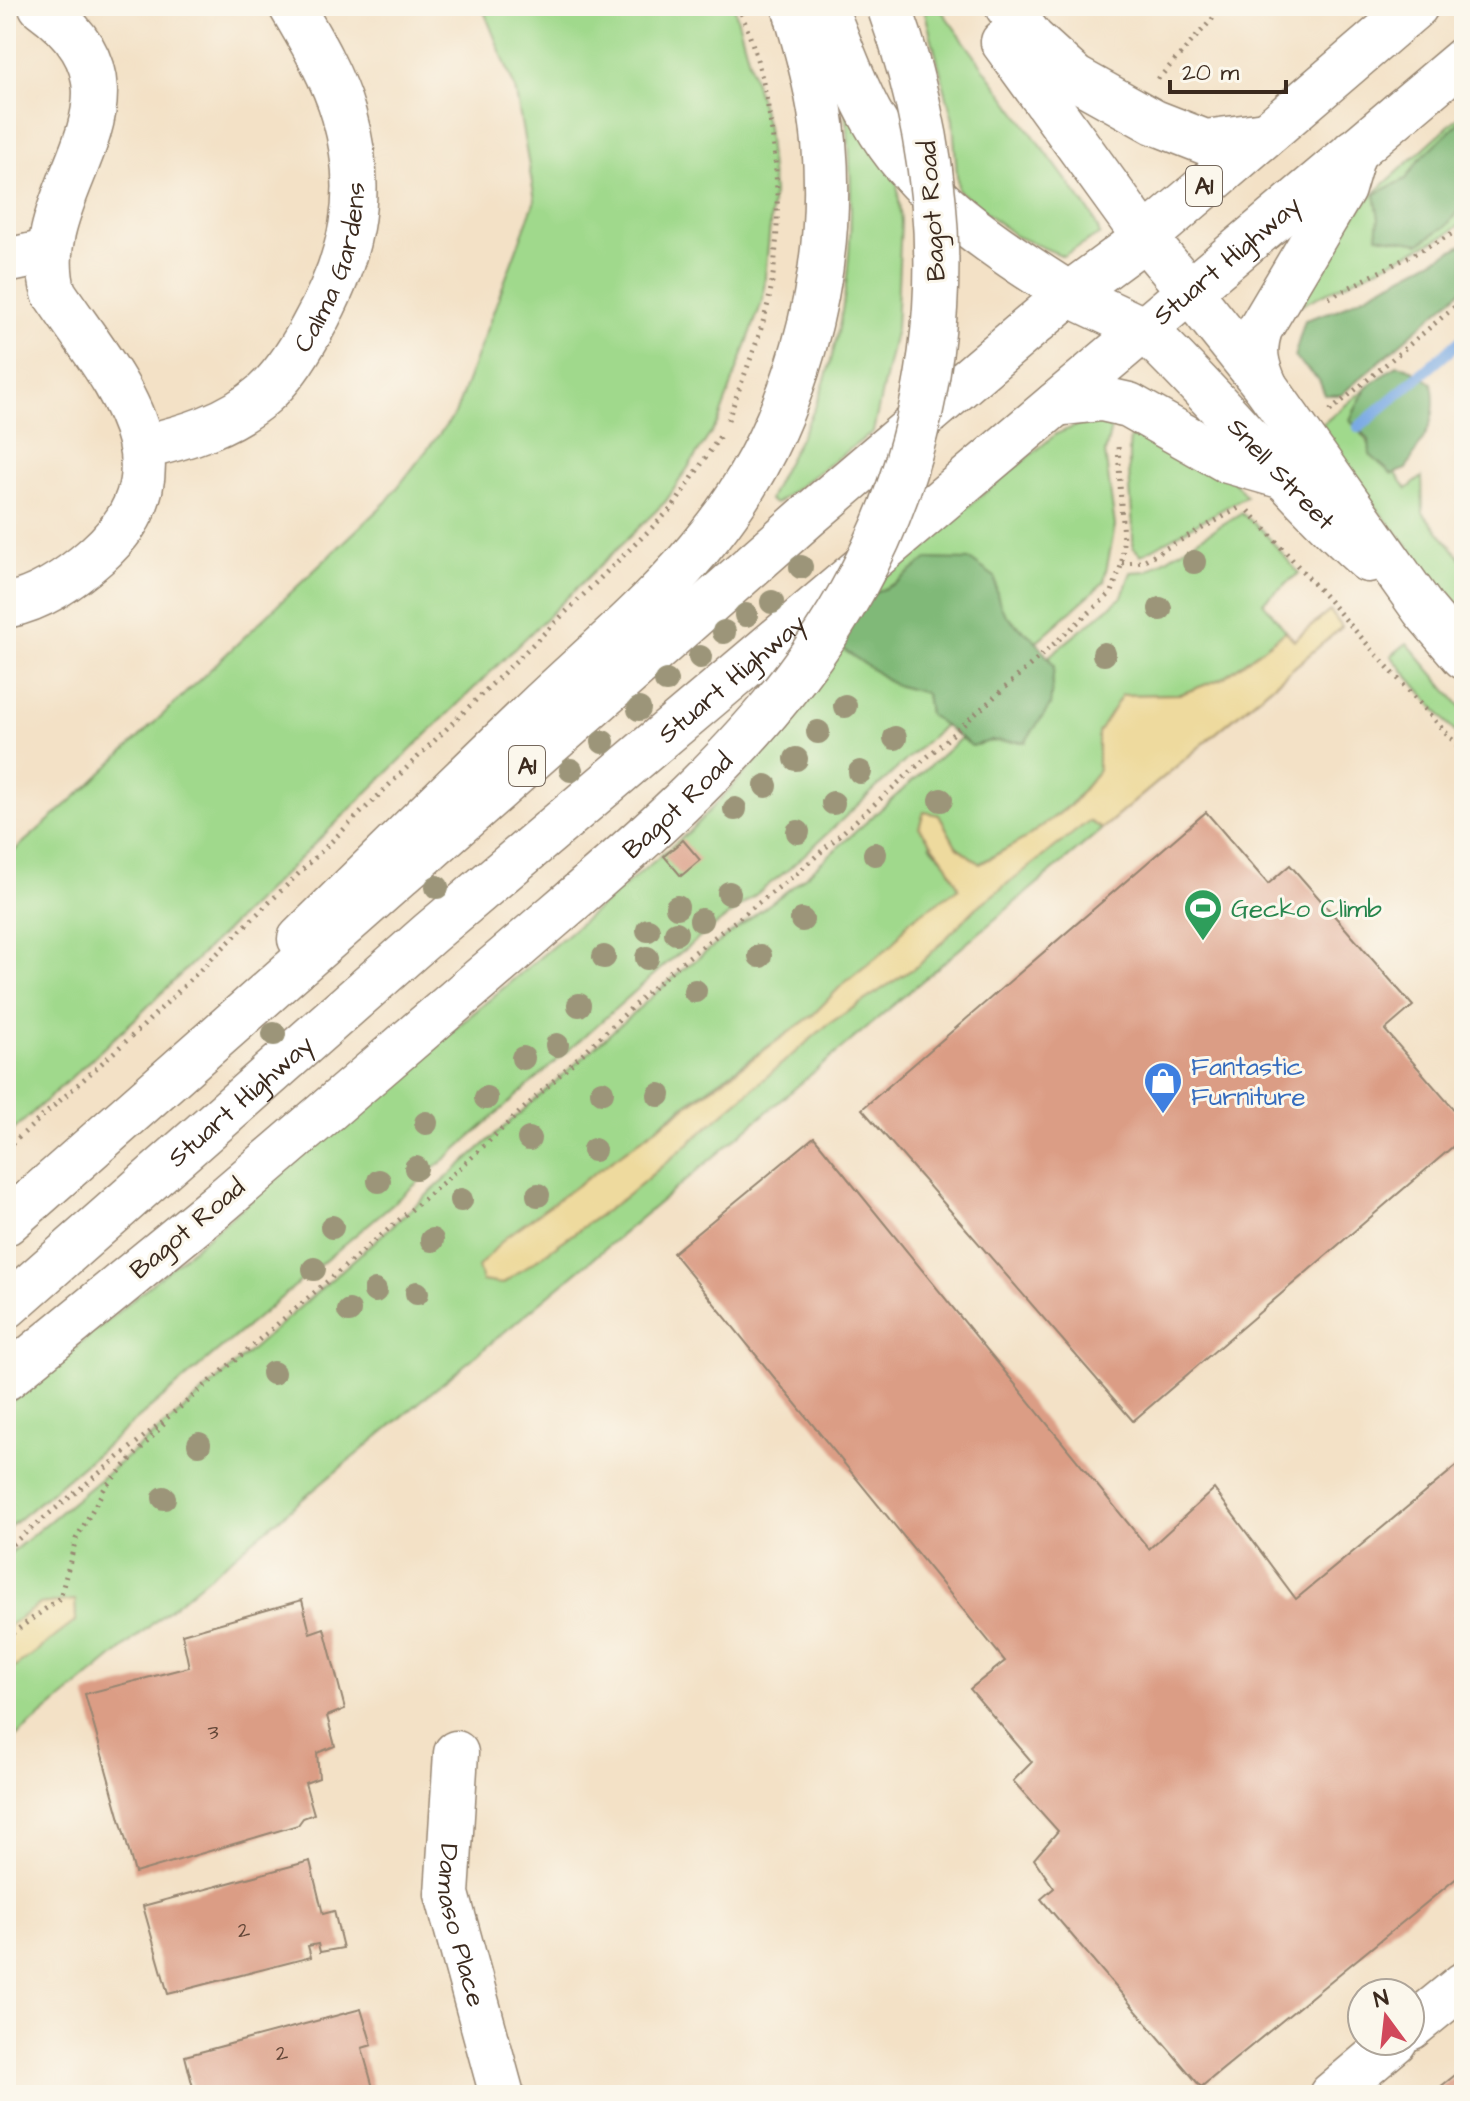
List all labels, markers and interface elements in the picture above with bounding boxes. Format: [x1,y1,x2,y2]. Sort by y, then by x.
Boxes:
scale bar [1170,44,1286,94]
text: 20 m [1182,56,1239,90]
street label: Bagot Road [909,140,957,282]
road number: A1 [1186,166,1222,206]
street label: Calma Gardens [285,182,374,359]
street label: Stuart Highway [1145,188,1310,334]
street label: Snell Street [1219,410,1343,539]
street label: Stuart Highway [650,606,815,752]
street label: Bagot Road [615,744,741,867]
road number: A1 [509,746,545,786]
sports icon: Gecko Climb [1182,887,1224,942]
place label: Gecko Climb [1231,891,1382,927]
street label: Stuart Highway [160,1027,323,1176]
place label: Fantastic Furniture [1191,1049,1306,1115]
shop icon: Fantastic Furniture [1142,1060,1184,1115]
street label: Bagot Road [122,1170,254,1289]
house number: 3 [207,1717,219,1748]
street label: Damaso Place [428,1843,494,2011]
house number: 2 [238,1915,251,1946]
north arrow [1346,1977,1426,2057]
text: N [1371,1982,1392,2016]
house number: 2 [276,2038,289,2069]

